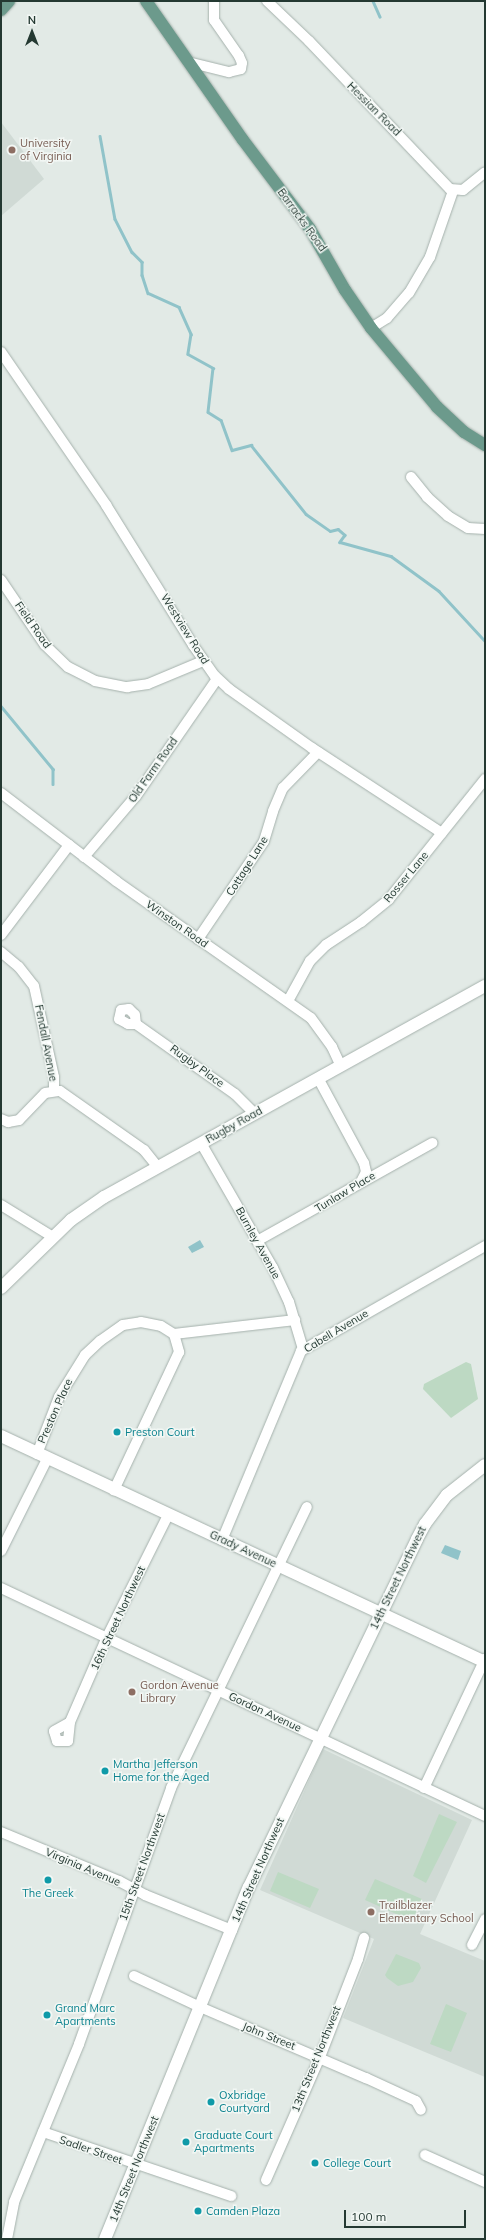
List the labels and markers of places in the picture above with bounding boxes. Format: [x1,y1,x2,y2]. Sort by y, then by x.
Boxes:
place label: University of Virginia [20,137,72,163]
marker: University of Virginia [7,145,17,155]
place label: Preston Court [125,1425,195,1439]
marker: Preston Court [112,1427,122,1437]
place label: Gordon Avenue Library [140,1679,219,1705]
marker: Gordon Avenue Library [127,1687,137,1697]
place label: Martha Jefferson Home for the Aged [113,1758,209,1784]
marker: Martha Jefferson Home for the Aged [100,1766,110,1776]
marker: The Greek [43,1875,53,1885]
place label: The Greek [22,1886,74,1900]
place label: Trailblazer Elementary School [379,1899,474,1925]
marker: Trailblazer Elementary School [366,1907,376,1917]
place label: Grand Marc Apartments [55,2002,116,2028]
marker: Grand Marc Apartments [42,2010,52,2020]
place label: Oxbridge Courtyard [219,2089,270,2115]
marker: Oxbridge Courtyard [206,2097,216,2107]
place label: Graduate Court Apartments [194,2129,273,2155]
marker: Graduate Court Apartments [181,2137,191,2147]
place label: College Court [323,2156,391,2170]
marker: College Court [310,2158,320,2168]
place label: Camden Plaza [206,2204,280,2218]
marker: Camden Plaza [193,2206,203,2216]

